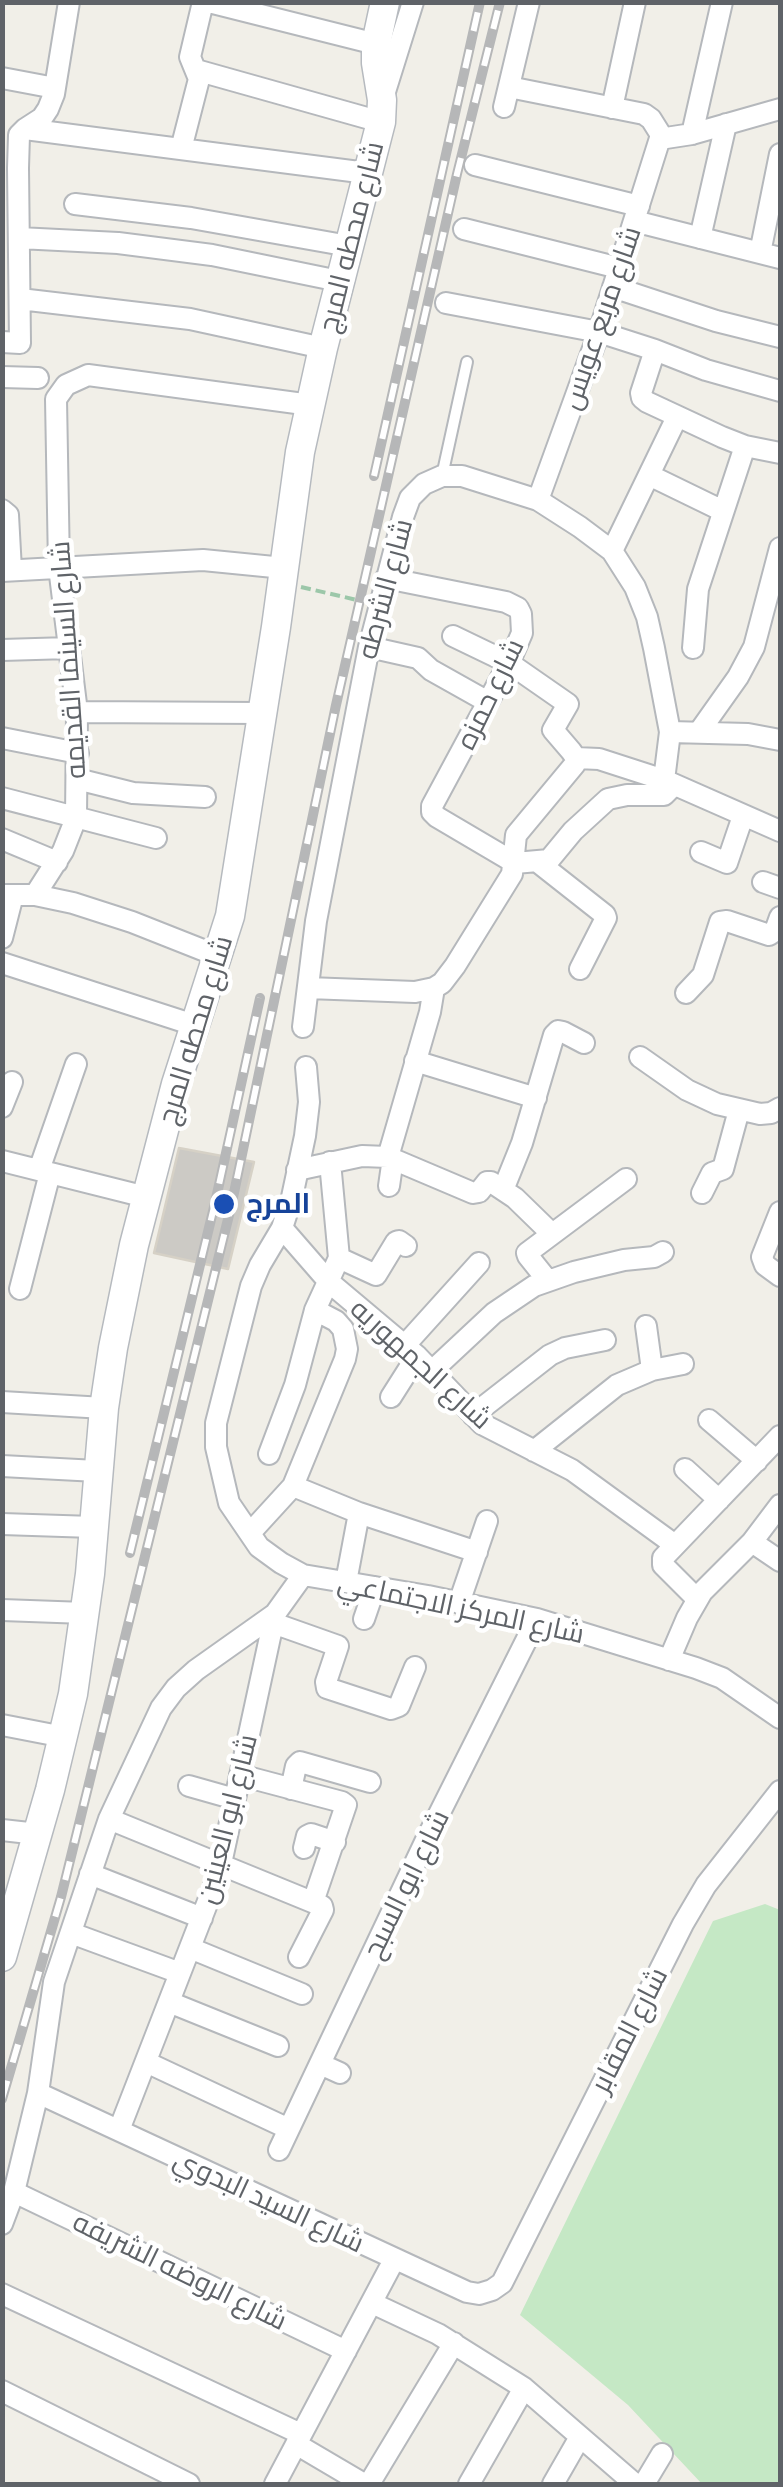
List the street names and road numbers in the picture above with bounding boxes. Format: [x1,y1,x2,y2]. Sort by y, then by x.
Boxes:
street label: شارع محطه المرج [311,138,391,336]
street label: شارع مربع عويس [554,222,648,414]
street label: شارع الشرطه [350,515,420,663]
street label: شارع السينما القديمه [43,540,93,780]
street label: شارع حمزه [449,633,531,755]
street label: شارع محطه المرج [150,931,240,1129]
street label: شارع الجمهوريه [343,1292,499,1436]
street label: شارع المركز الاجتماعي [335,1565,587,1651]
street label: شارع ابو العينين [190,1731,264,1907]
street label: شارع ابو السبح [356,1804,456,1964]
street label: شارع المقابر [583,1962,675,2098]
street label: شارع السيد البدوي [168,2142,370,2260]
street label: شارع الروضه الشريفه [67,2205,293,2337]

